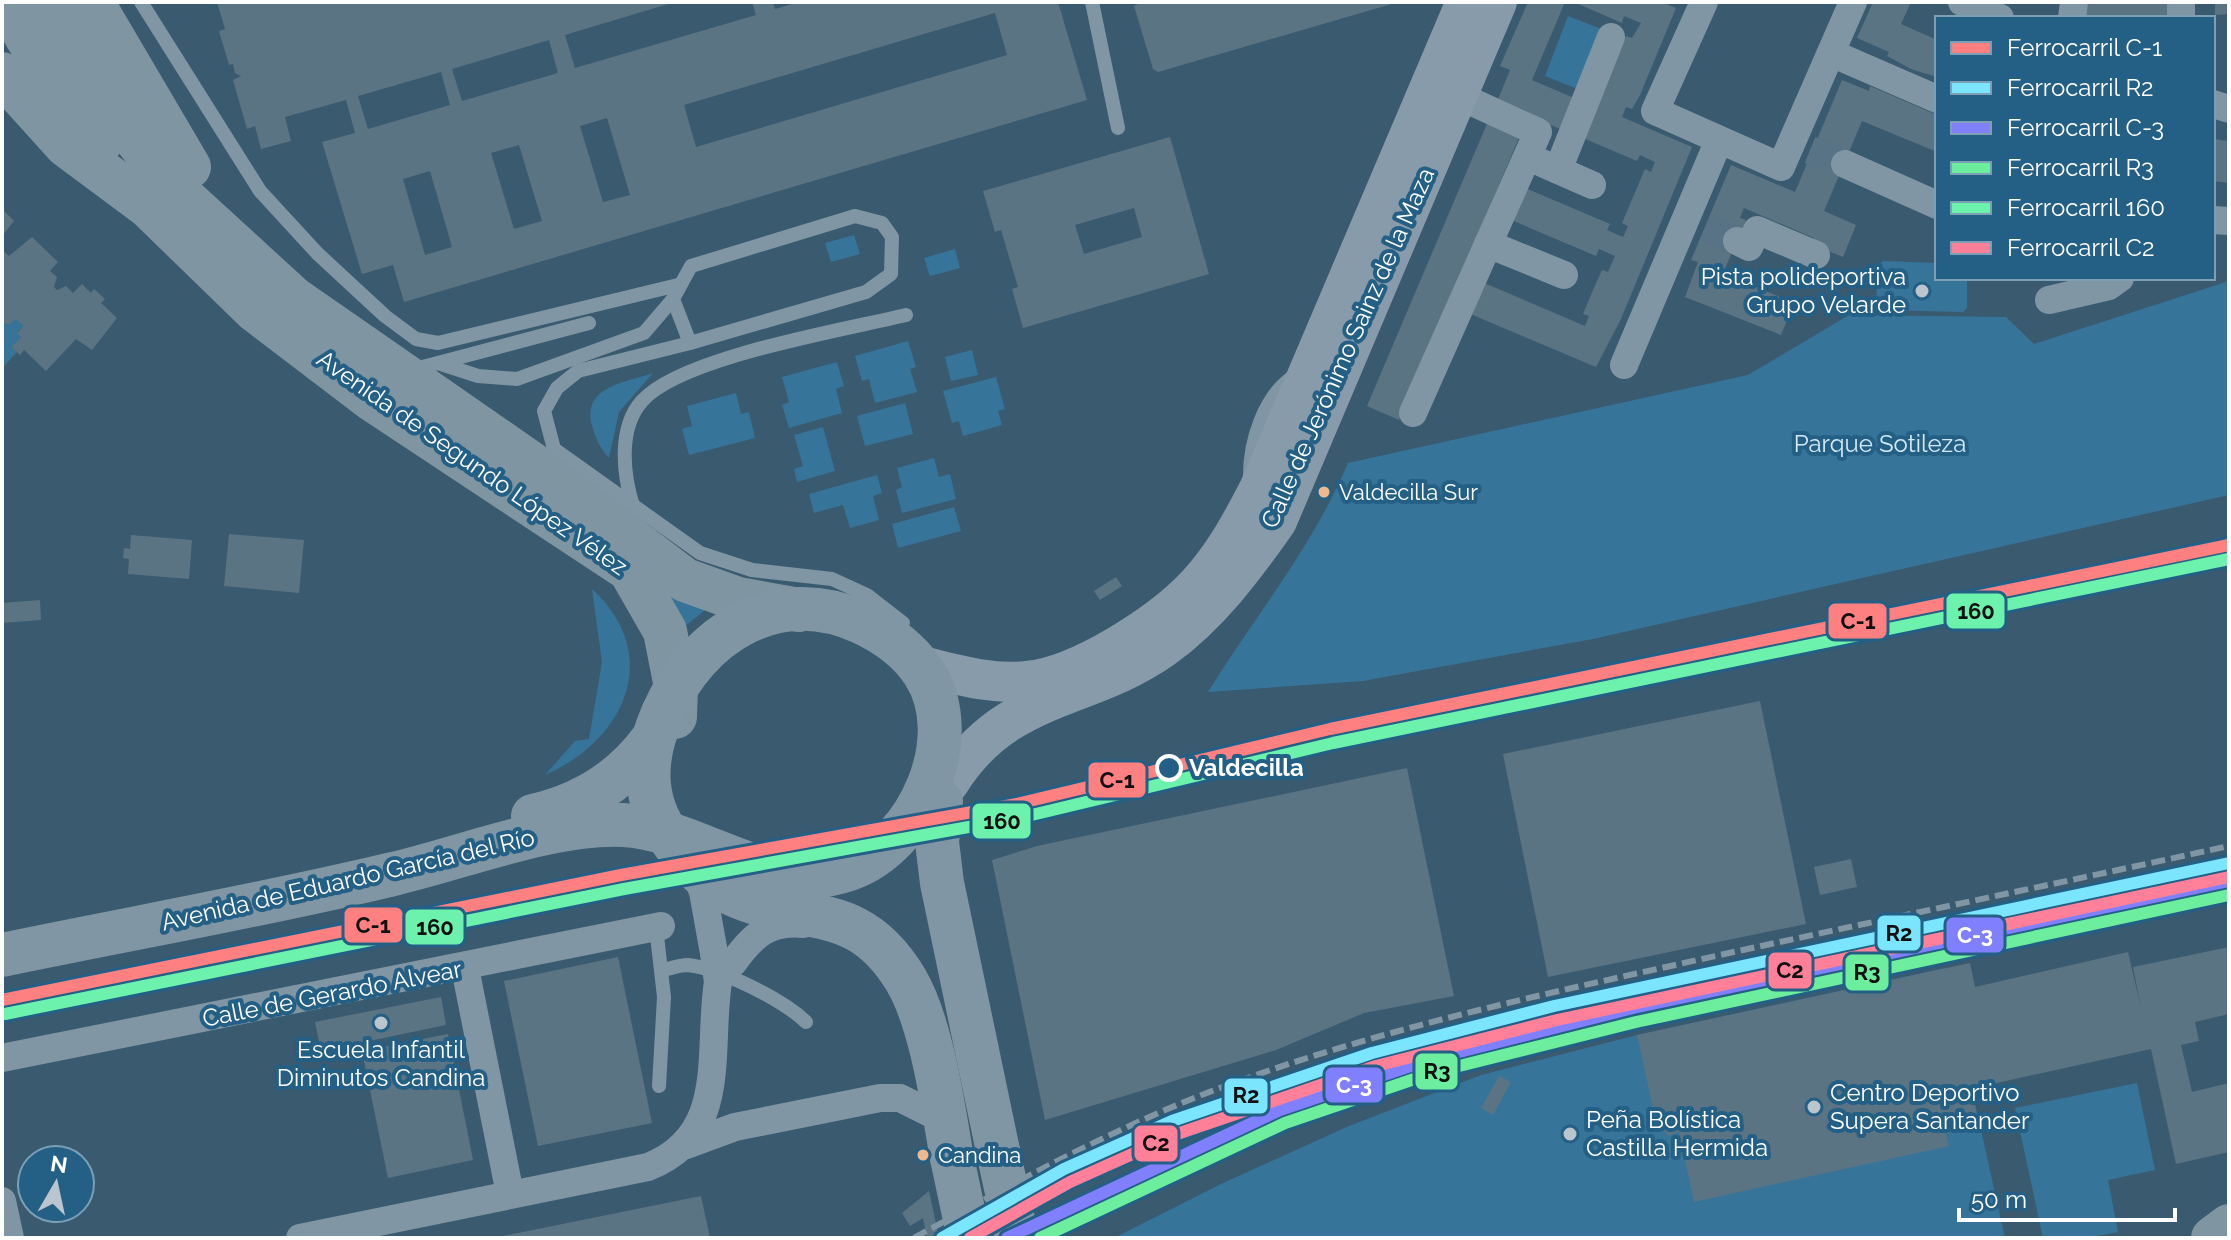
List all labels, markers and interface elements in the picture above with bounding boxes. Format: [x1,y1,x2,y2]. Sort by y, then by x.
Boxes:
legend [1935,16,2215,280]
text: Ferrocarril C-1 [2007,33,2162,62]
text: Ferrocarril R2 [2007,73,2154,102]
text: Ferrocarril C-3 [2007,113,2164,142]
text: Ferrocarril R3 [2007,153,2154,182]
street label: Calle de Jerónimo Sainz de la Maza [1255,163,1440,532]
text: Ferrocarril 160 [2007,193,2165,222]
text: Ferrocarril C2 [2007,233,2154,262]
place label: Pista polideportiva Grupo Velarde [1701,262,1906,319]
marker: Pista polideportiva Grupo Velarde [1913,282,1931,300]
street label: Avenida de Segundo López Vélez [311,344,633,581]
park label: Parque Sotileza [1794,429,1966,458]
place label: Valdecilla Sur [1339,479,1478,505]
marker: Valdecilla Sur [1316,484,1332,500]
line badge: 160 [1945,592,2006,630]
text: 160 [1957,598,1995,624]
line badge: C-1 [1827,602,1888,640]
text: C-1 [1840,608,1876,634]
place label: Valdecilla [1189,753,1304,782]
marker: Valdecilla [1156,755,1182,781]
line badge: C-1 [1087,761,1147,799]
text: C-1 [1099,767,1135,793]
line badge: 160 [971,802,1032,840]
text: 160 [983,808,1021,834]
street label: Avenida de Eduardo García del Río [158,822,537,937]
line badge: C-1 [343,906,404,944]
line badge: 160 [404,908,465,946]
text: C-1 [355,912,391,938]
text: 160 [416,914,454,940]
line badge: R2 [1876,914,1922,952]
line badge: C-3 [1945,916,2005,954]
text: R2 [1885,920,1913,946]
text: C-3 [1957,922,1993,948]
line badge: C2 [1767,951,1813,990]
line badge: R3 [1844,953,1890,992]
street label: Calle de Gerardo Alvear [200,954,465,1033]
text: C2 [1776,957,1804,983]
text: R3 [1854,959,1880,985]
marker: Escuela Infantil Diminutos Candina [372,1014,390,1032]
place label: Escuela Infantil Diminutos Candina [277,1035,485,1092]
line badge: R3 [1414,1052,1459,1091]
text: R3 [1424,1058,1450,1084]
line badge: C-3 [1324,1066,1384,1104]
text: C-3 [1336,1072,1372,1098]
line badge: R2 [1223,1077,1269,1115]
place label: Centro Deportivo Supera Santander [1830,1078,2030,1135]
text: R2 [1232,1082,1260,1108]
marker: Centro Deportivo Supera Santander [1805,1098,1823,1116]
place label: Peña Bolística Castilla Hermida [1586,1105,1768,1162]
line badge: C2 [1133,1124,1179,1163]
marker: Peña Bolística Castilla Hermida [1561,1125,1579,1143]
text: C2 [1142,1130,1170,1156]
place label: Candina [938,1142,1021,1168]
north arrow [16,1144,96,1224]
marker: Candina [915,1147,931,1163]
text: N [49,1150,69,1178]
scale bar [1959,1172,2175,1222]
text: 50 m [1971,1185,2027,1214]

